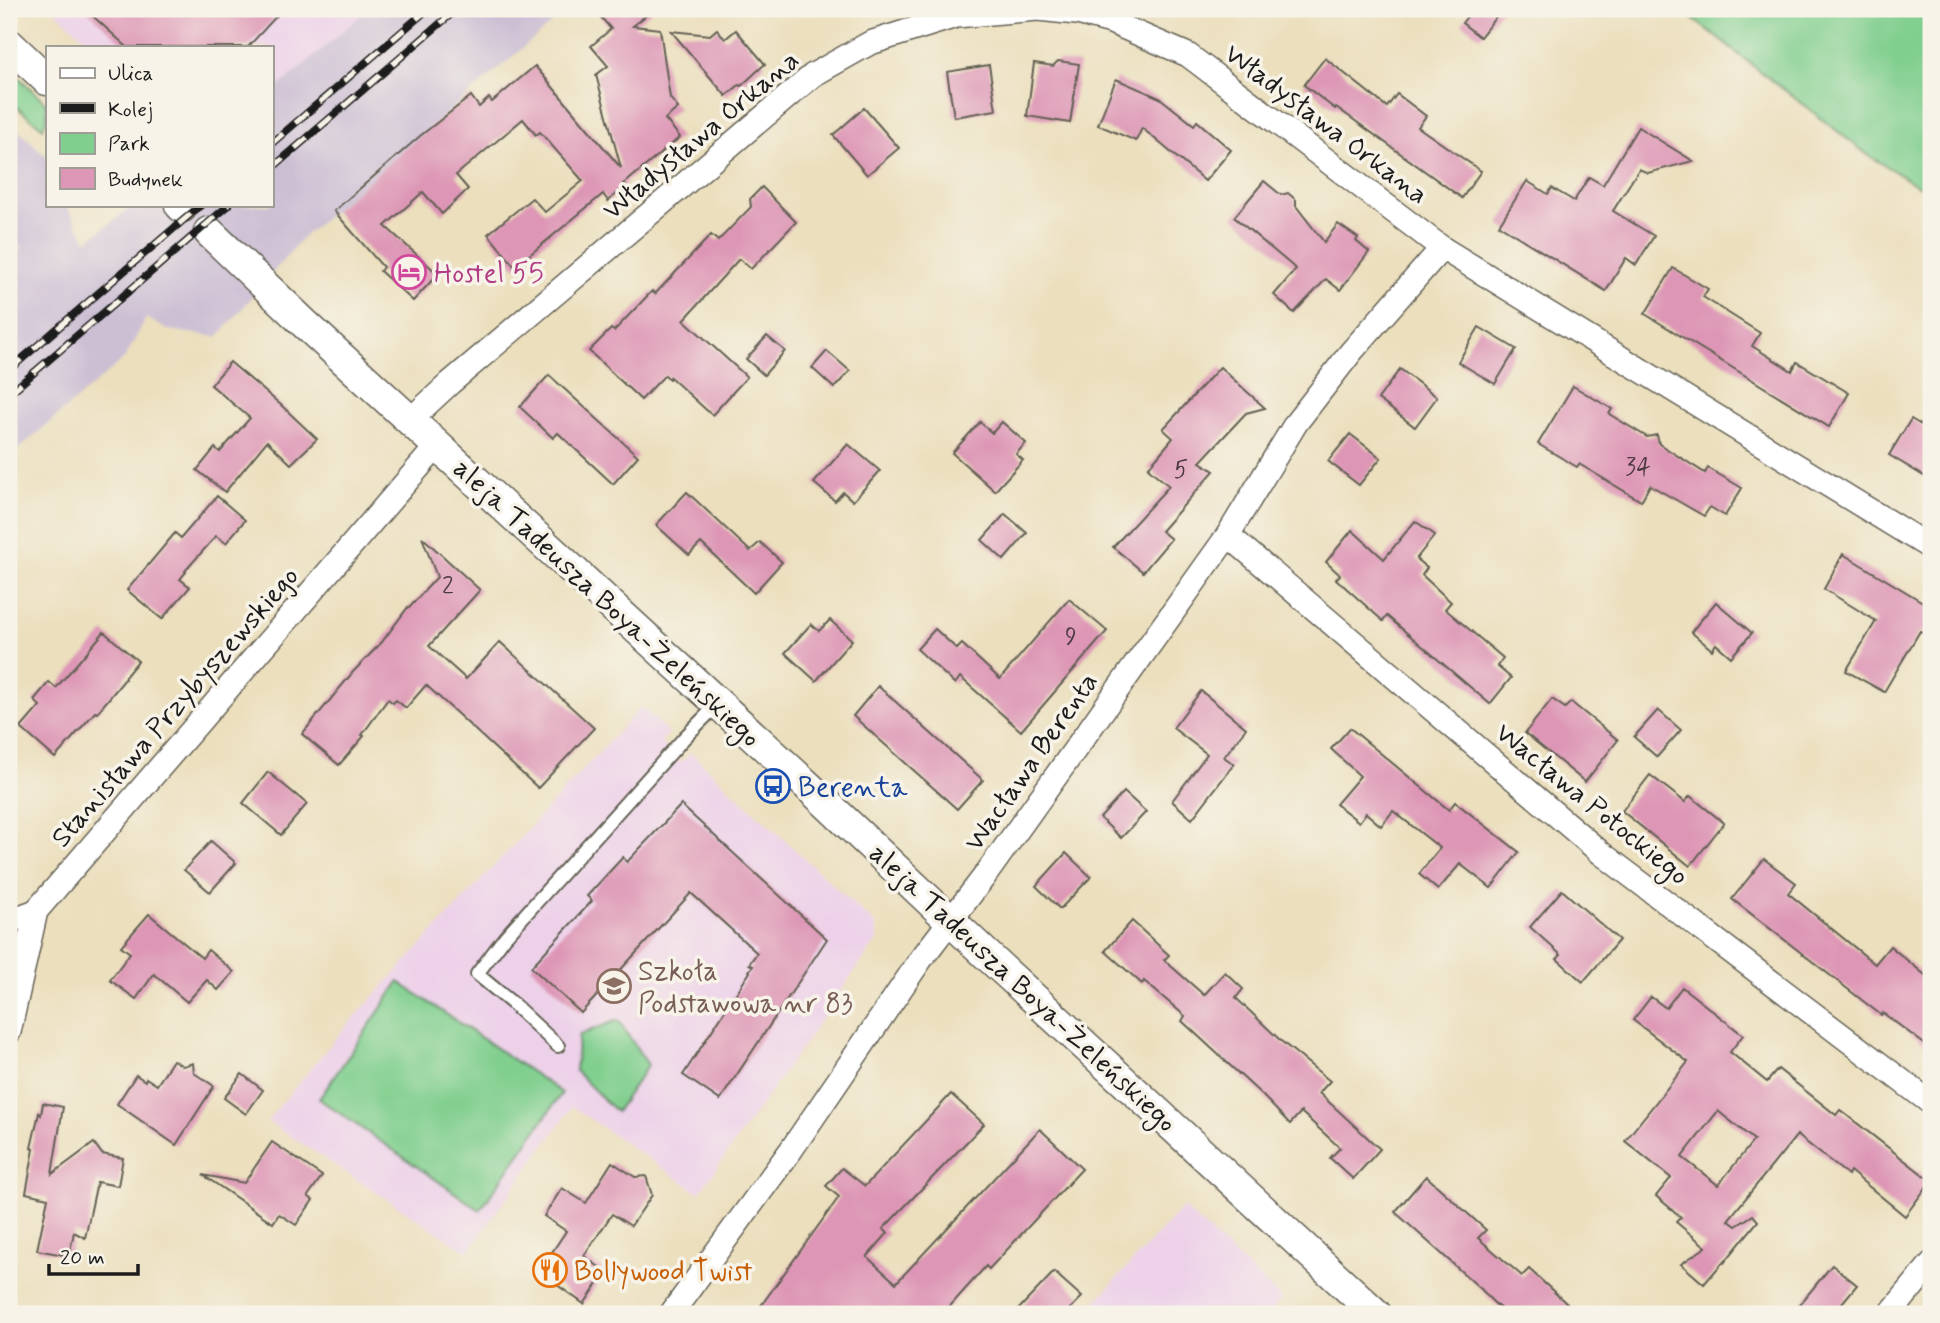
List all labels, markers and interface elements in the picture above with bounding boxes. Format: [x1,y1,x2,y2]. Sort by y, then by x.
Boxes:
street label: Władysława Orkana [1216,36,1435,214]
street label: Władysława Orkana [596,43,808,229]
legend [46,46,273,206]
text: Ulica [108,60,153,88]
text: Kolej [108,96,153,124]
text: Park [108,130,150,158]
text: Budynek [108,166,183,194]
hotel icon: Hostel 55 [390,253,428,291]
place label: Hostel 55 [434,256,544,293]
street label: aleja Tadeusza Boya-Żeleńskiego [443,451,768,758]
house number: 34 [1625,452,1651,483]
house number: 5 [1174,455,1188,486]
street label: Stanisława Przybyszewskiego [44,559,308,856]
house number: 2 [442,571,454,602]
house number: 9 [1065,622,1077,653]
street label: Wacława Berenta [957,666,1108,859]
street label: Wacława Potockiego [1486,715,1696,896]
bus stop icon: Berenta [754,767,792,805]
place label: Berenta [798,770,908,807]
street label: aleja Tadeusza Boya-Żeleńskiego [859,836,1184,1143]
place label: Szkoła Podstawowa nr 83 [638,954,853,1023]
school or university icon: Szkoła Podstawowa nr 83 [595,967,633,1005]
scale bar [49,1232,138,1276]
text: 20 m [60,1244,105,1272]
restaurant icon: Bollywood Twist [531,1251,569,1289]
place label: Bollywood Twist [574,1254,753,1291]

